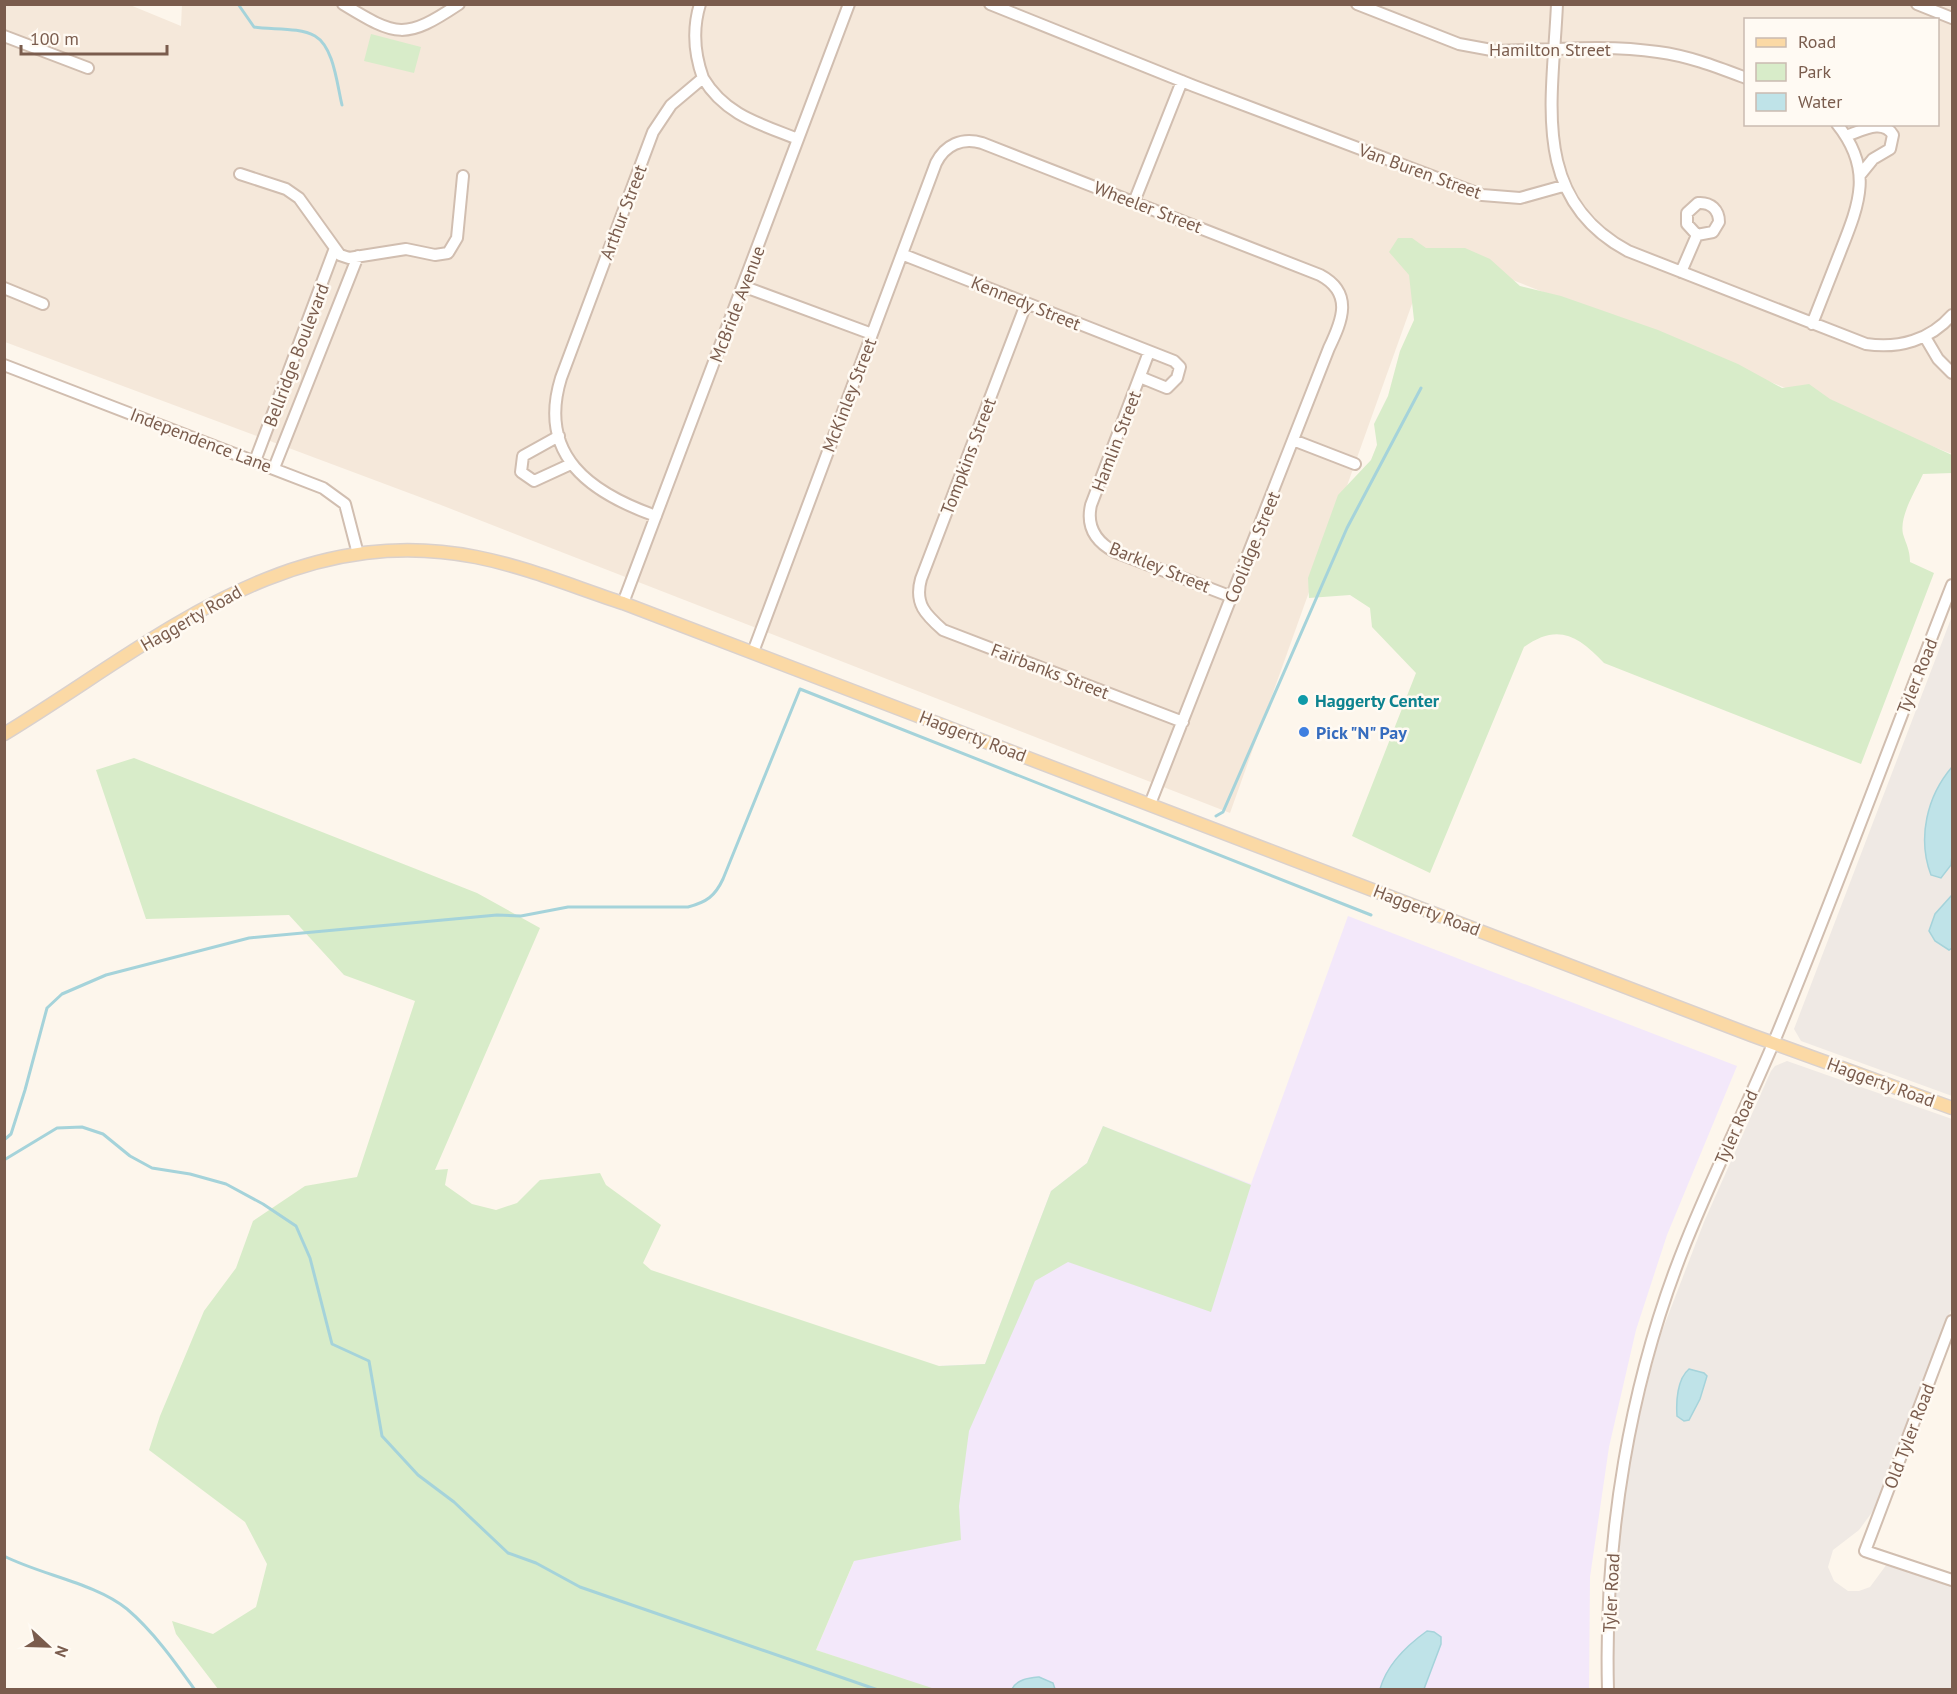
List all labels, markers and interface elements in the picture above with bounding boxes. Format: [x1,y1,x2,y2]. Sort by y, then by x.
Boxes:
scale bar [21,18,166,56]
legend [1744,18,1939,126]
text: 100 m [30,27,79,50]
text: Road [1798,30,1836,53]
street label: Hamilton Street [1489,38,1611,61]
text: Park [1798,60,1831,83]
text: Water [1798,90,1842,113]
street label: Van Buren Street [1355,138,1485,204]
street label: Arthur Street [594,161,652,263]
street label: Wheeler Street [1091,176,1205,238]
street label: McBride Avenue [704,242,770,366]
street label: Kennedy Street [968,271,1084,335]
street label: Bellridge Boulevard [258,280,334,430]
street label: McKinley Street [817,335,881,455]
street label: Hamlin Street [1086,387,1146,495]
street label: Tompkins Street [935,394,1001,518]
street label: Independence Lane [127,402,275,478]
street label: Coolidge Street [1219,488,1285,606]
street label: Barkley Street [1106,536,1214,598]
street label: Haggerty Road [136,580,246,656]
street label: Tyler Road [1891,635,1943,717]
street label: Fairbanks Street [988,638,1112,704]
place label: Haggerty Center [1315,689,1440,712]
marker: Haggerty Center [1296,693,1310,707]
street label: Haggerty Road [916,705,1030,767]
place label: Pick "N" Pay [1316,721,1407,744]
marker: Pick "N" Pay [1297,725,1311,739]
street label: Haggerty Road [1370,879,1484,941]
street label: Haggerty Road [1824,1052,1938,1112]
street label: Tyler Road [1709,1086,1763,1168]
street label: Old Tyler Road [1878,1380,1940,1492]
street label: Tyler Road [1597,1553,1625,1633]
north arrow [18,1616,78,1676]
text: N [51,1643,73,1660]

